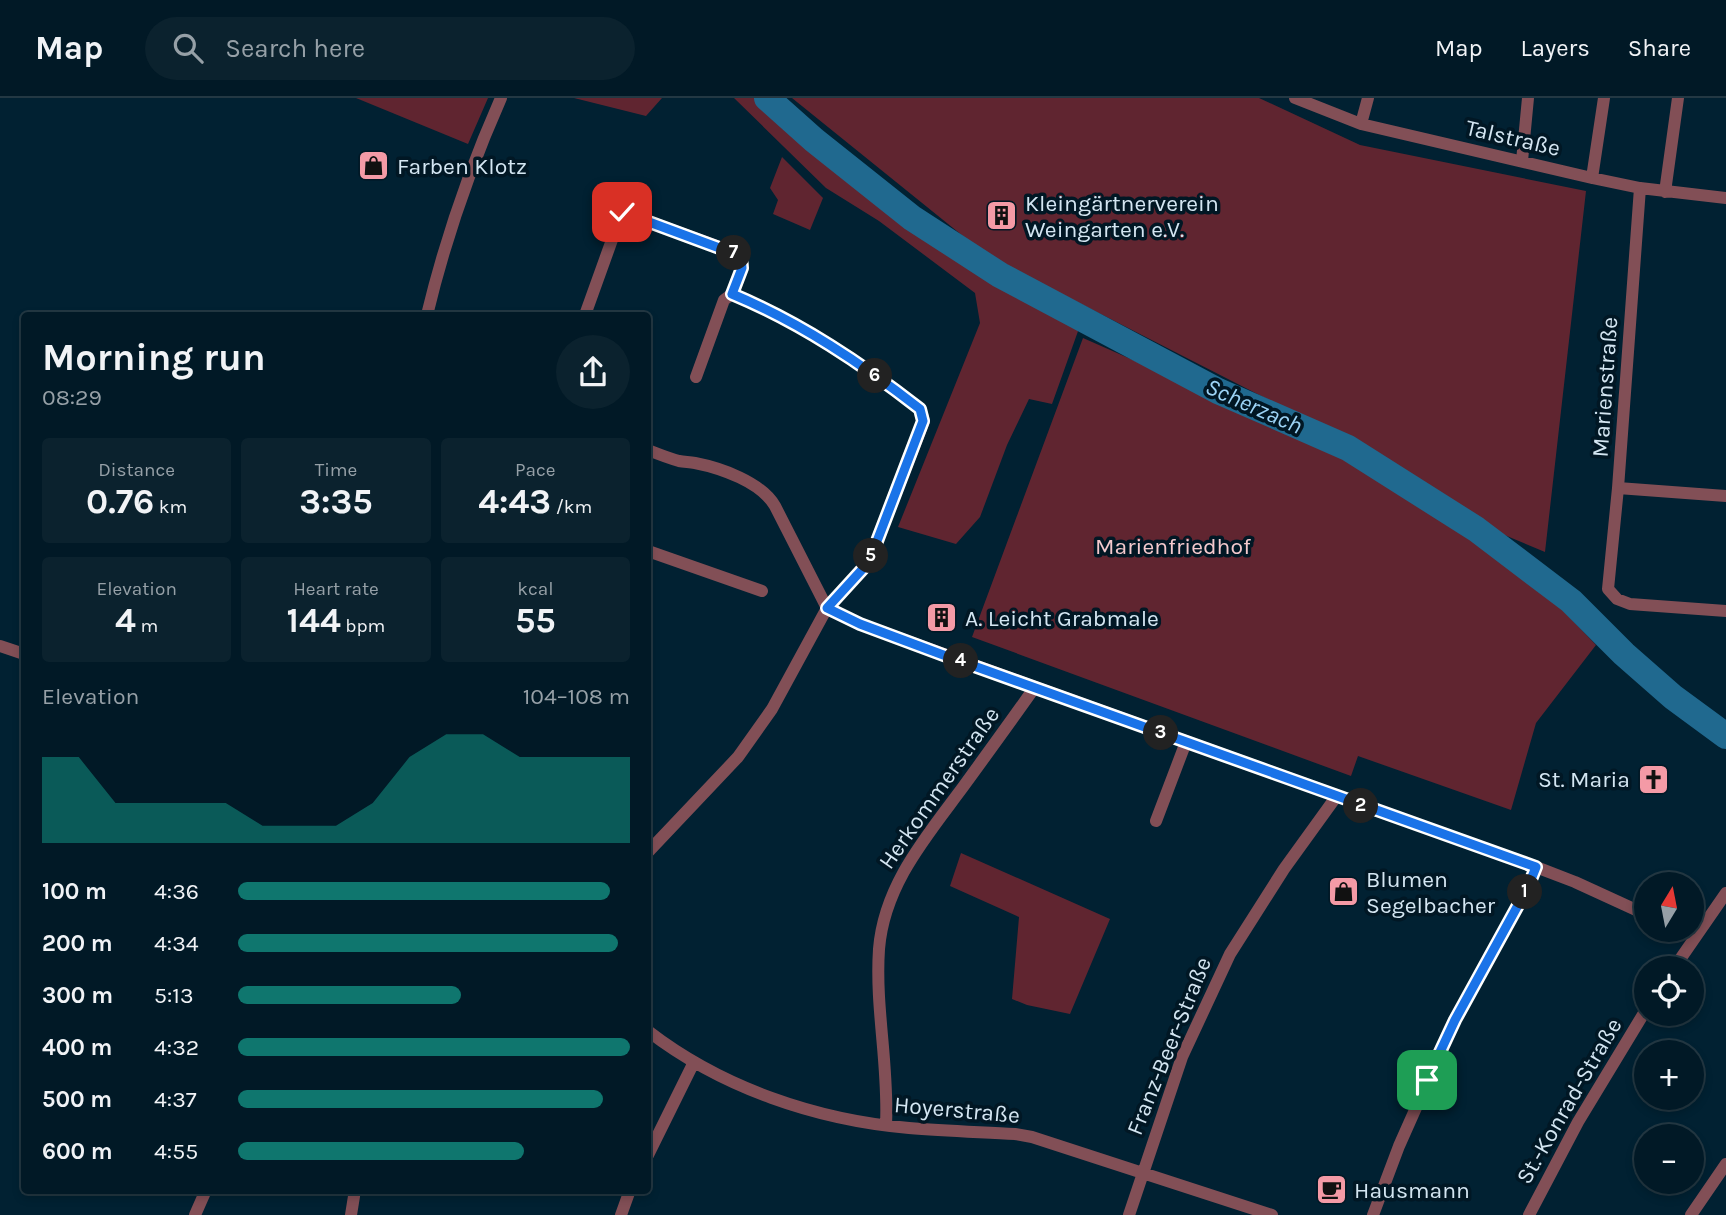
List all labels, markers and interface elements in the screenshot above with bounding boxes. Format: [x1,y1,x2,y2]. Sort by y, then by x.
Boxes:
search box [145,17,635,80]
text: Map [35,29,103,67]
icon: search [169,29,207,67]
text: Search here [225,33,365,64]
text: Map [1435,34,1483,62]
text: Layers [1521,34,1590,62]
text: Share [1628,34,1691,62]
street label: Talstraße [1463,114,1563,162]
shop icon: Farben Klotz [357,149,391,183]
place label: Farben Klotz [397,153,527,180]
pin [592,182,652,242]
place label: Kleingärtnerverein Weingarten e.V. [1025,190,1219,243]
icon: check [603,193,641,231]
building icon: Kleingärtnerverein Weingarten e.V. [985,199,1019,233]
pin: 7 [716,236,752,270]
text: 7 [729,241,738,263]
street label: Marienstraße [1587,316,1623,458]
text: Morning run [42,335,266,380]
button: share [556,335,630,409]
pin: 6 [858,358,892,394]
text: 6 [869,364,880,386]
water label: Scherzach [1201,372,1307,440]
text: 08:29 [42,384,102,411]
text: Distance [98,459,175,481]
text: Time [315,459,357,481]
text: Pace [515,459,556,481]
text: 0.76 [86,481,154,522]
text: 3:35 [299,481,373,522]
text: 4:43 [478,481,551,522]
text: km [154,496,187,518]
text: /km [551,496,592,518]
park label: Marienfriedhof [1095,533,1251,560]
pin: 5 [854,538,888,574]
text: 5 [865,544,876,566]
text: Elevation [96,578,177,600]
text: Heart rate [293,578,379,600]
text: kcal [517,578,553,600]
text: 4 [115,600,136,641]
text: 144 [287,600,341,641]
text: 55 [515,600,556,641]
building icon: A. Leicht Grabmale [925,601,959,635]
place label: A. Leicht Grabmale [965,605,1159,632]
text: m [136,615,158,637]
text: bpm [341,615,385,637]
pin: 4 [944,644,978,678]
text: 4 [955,649,966,671]
text: Elevation [42,683,139,710]
text: 104–108 m [523,683,630,710]
street label: Herkommerstraße [873,702,1005,874]
pin: 3 [1144,716,1178,750]
text: 3 [1155,721,1166,743]
church icon: St. Maria [1636,762,1670,796]
place label: St. Maria [1538,766,1630,793]
pin: 2 [1344,788,1378,824]
text: 2 [1355,794,1366,816]
place label: Blumen Segelbacher [1366,866,1496,919]
north arrow [1634,872,1704,942]
map controls [1634,872,1704,1194]
pin: 1 [1508,874,1542,910]
shop icon: Blumen Segelbacher [1326,875,1360,909]
text: 100 m [42,878,107,905]
text: 4:36 [154,878,199,905]
text: 1 [1521,880,1528,902]
text: 200 m [42,930,113,957]
text: 4:34 [154,930,199,957]
street label: Franz-Beer-Straße [1121,953,1217,1139]
button: locate [1634,956,1704,1026]
text: 300 m [42,982,113,1009]
text: 5:13 [154,982,193,1009]
street label: St.-Konrad-Straße [1511,1013,1627,1189]
text: 400 m [42,1034,112,1061]
text: 4:32 [154,1034,199,1061]
button: + [1634,1040,1704,1110]
pin [1397,1050,1457,1110]
icon: arrive [1408,1061,1446,1099]
text: 500 m [42,1086,112,1113]
text: 4:37 [154,1086,197,1113]
street label: Hoyerstraße [893,1091,1021,1129]
button: − [1634,1124,1704,1194]
text: 600 m [42,1138,113,1165]
text: 4:55 [154,1138,198,1165]
cafe icon: Hausmann [1314,1173,1348,1207]
place label: Hausmann [1354,1177,1470,1204]

